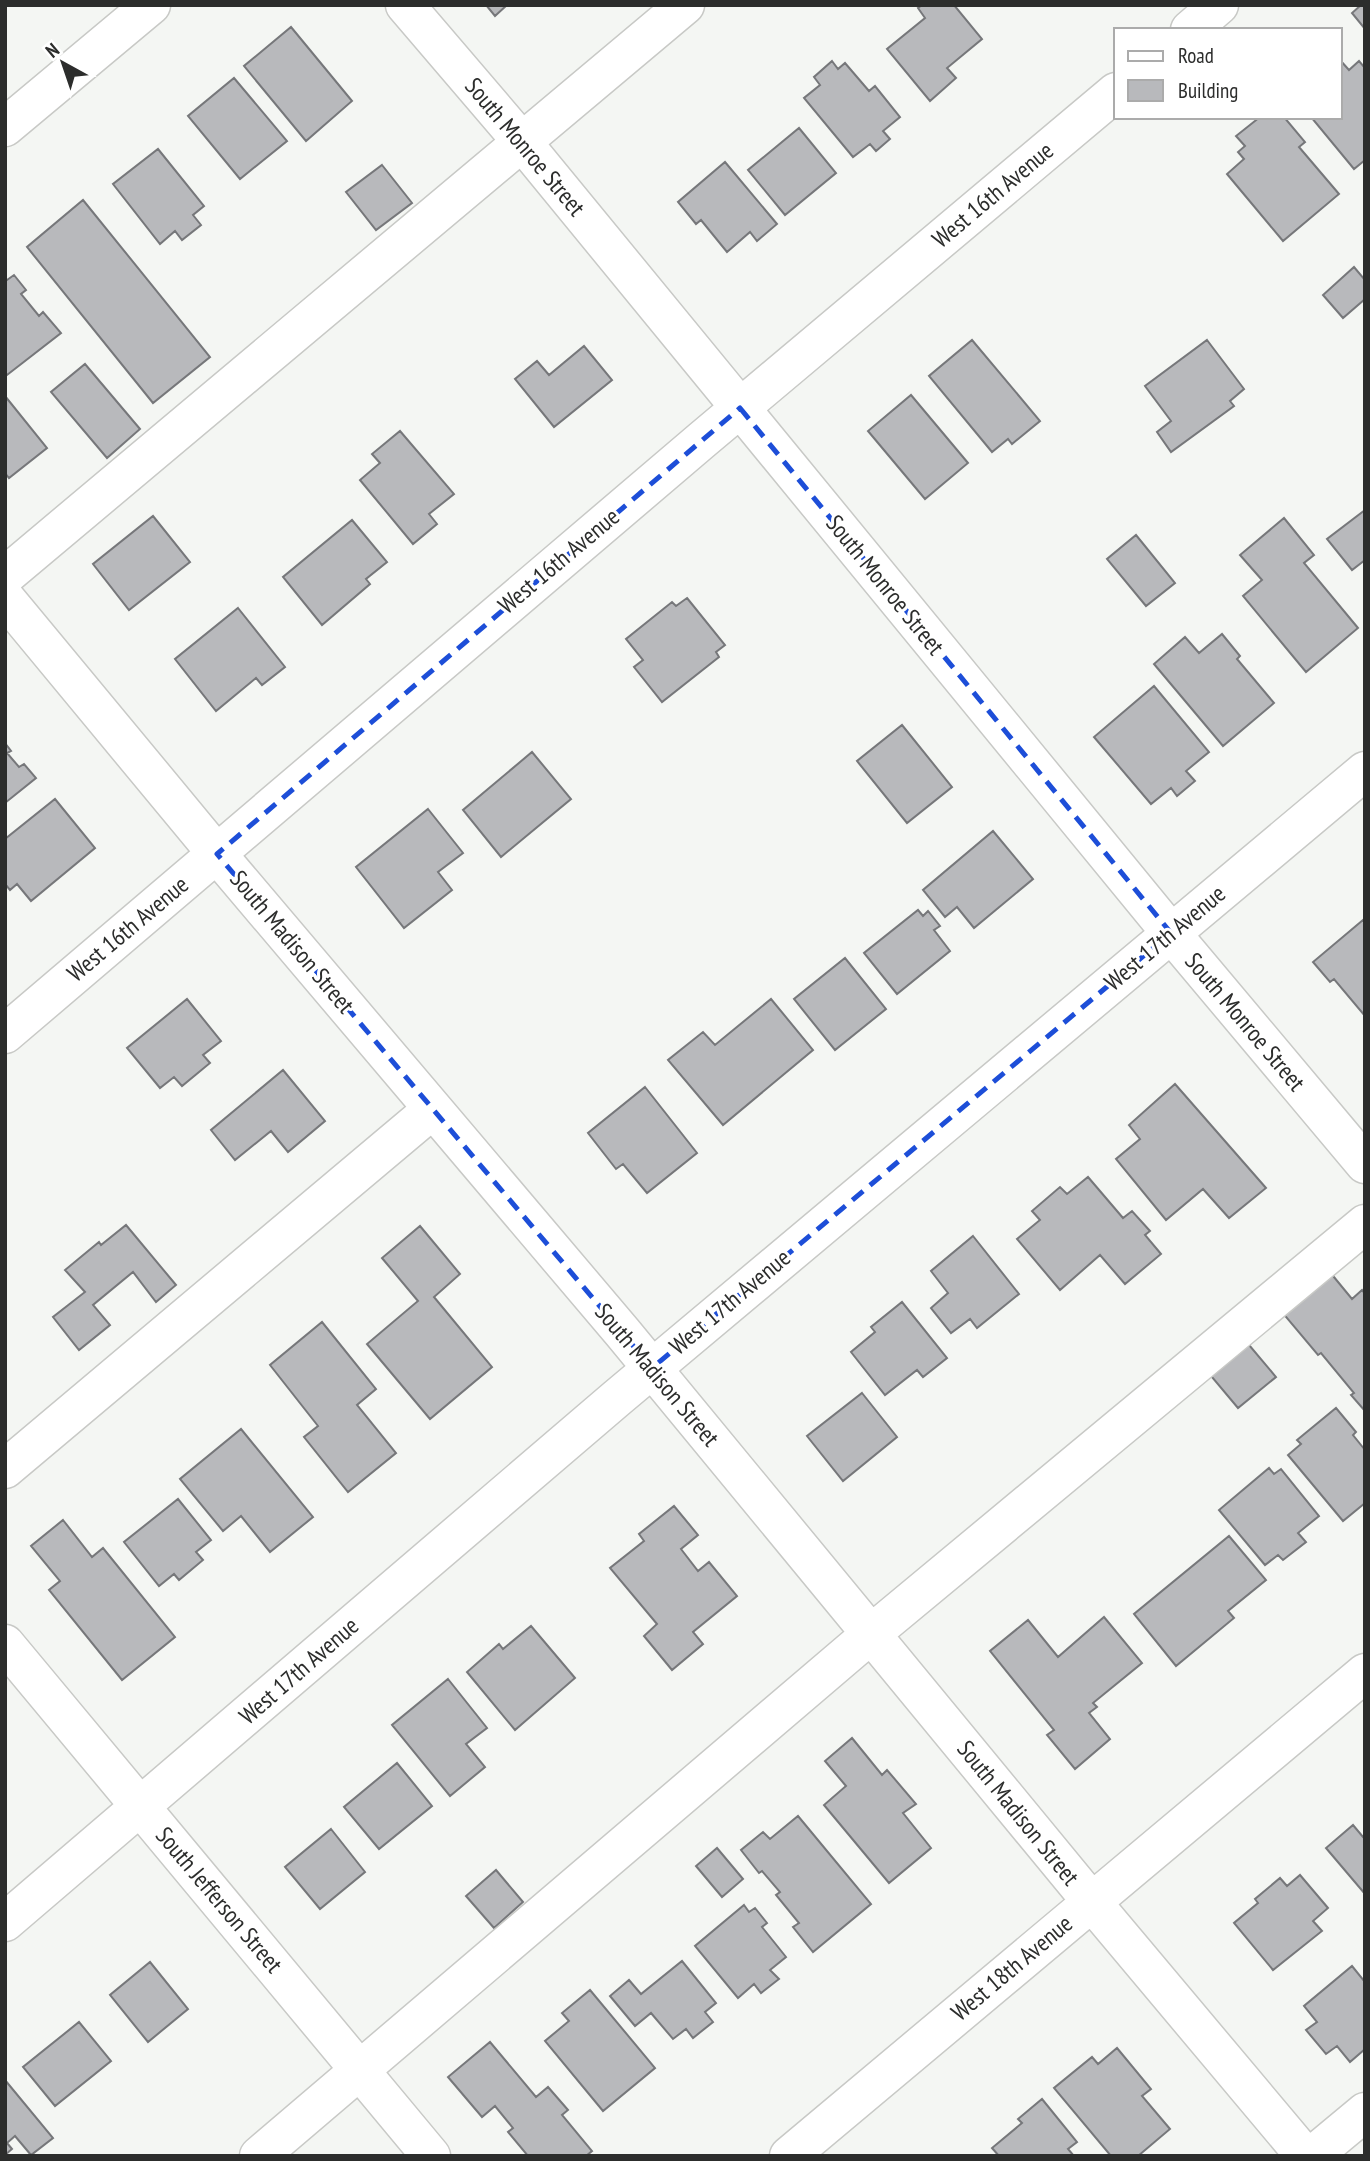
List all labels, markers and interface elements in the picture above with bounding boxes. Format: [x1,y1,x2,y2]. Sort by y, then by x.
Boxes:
north arrow [28,28,98,98]
legend [1114,28,1342,119]
text: N [40,37,64,62]
text: Road [1178,42,1214,69]
street label: South Monroe Street [459,71,593,222]
text: Building [1178,77,1238,104]
street label: West 16th Avenue [926,135,1060,254]
street label: West 16th Avenue [492,501,626,620]
street label: South Monroe Street [819,508,952,661]
street label: South Madison Street [223,864,362,1020]
street label: West 16th Avenue [61,869,195,988]
street label: West 17th Avenue [1098,878,1232,997]
street label: South Monroe Street [1179,946,1313,1097]
street label: West 17th Avenue [663,1242,797,1361]
street label: South Madison Street [588,1297,727,1453]
street label: West 17th Avenue [232,1610,365,1731]
street label: South Madison Street [950,1734,1087,1892]
street label: South Jefferson Street [149,1820,290,1979]
street label: West 18th Avenue [945,1908,1079,2027]

